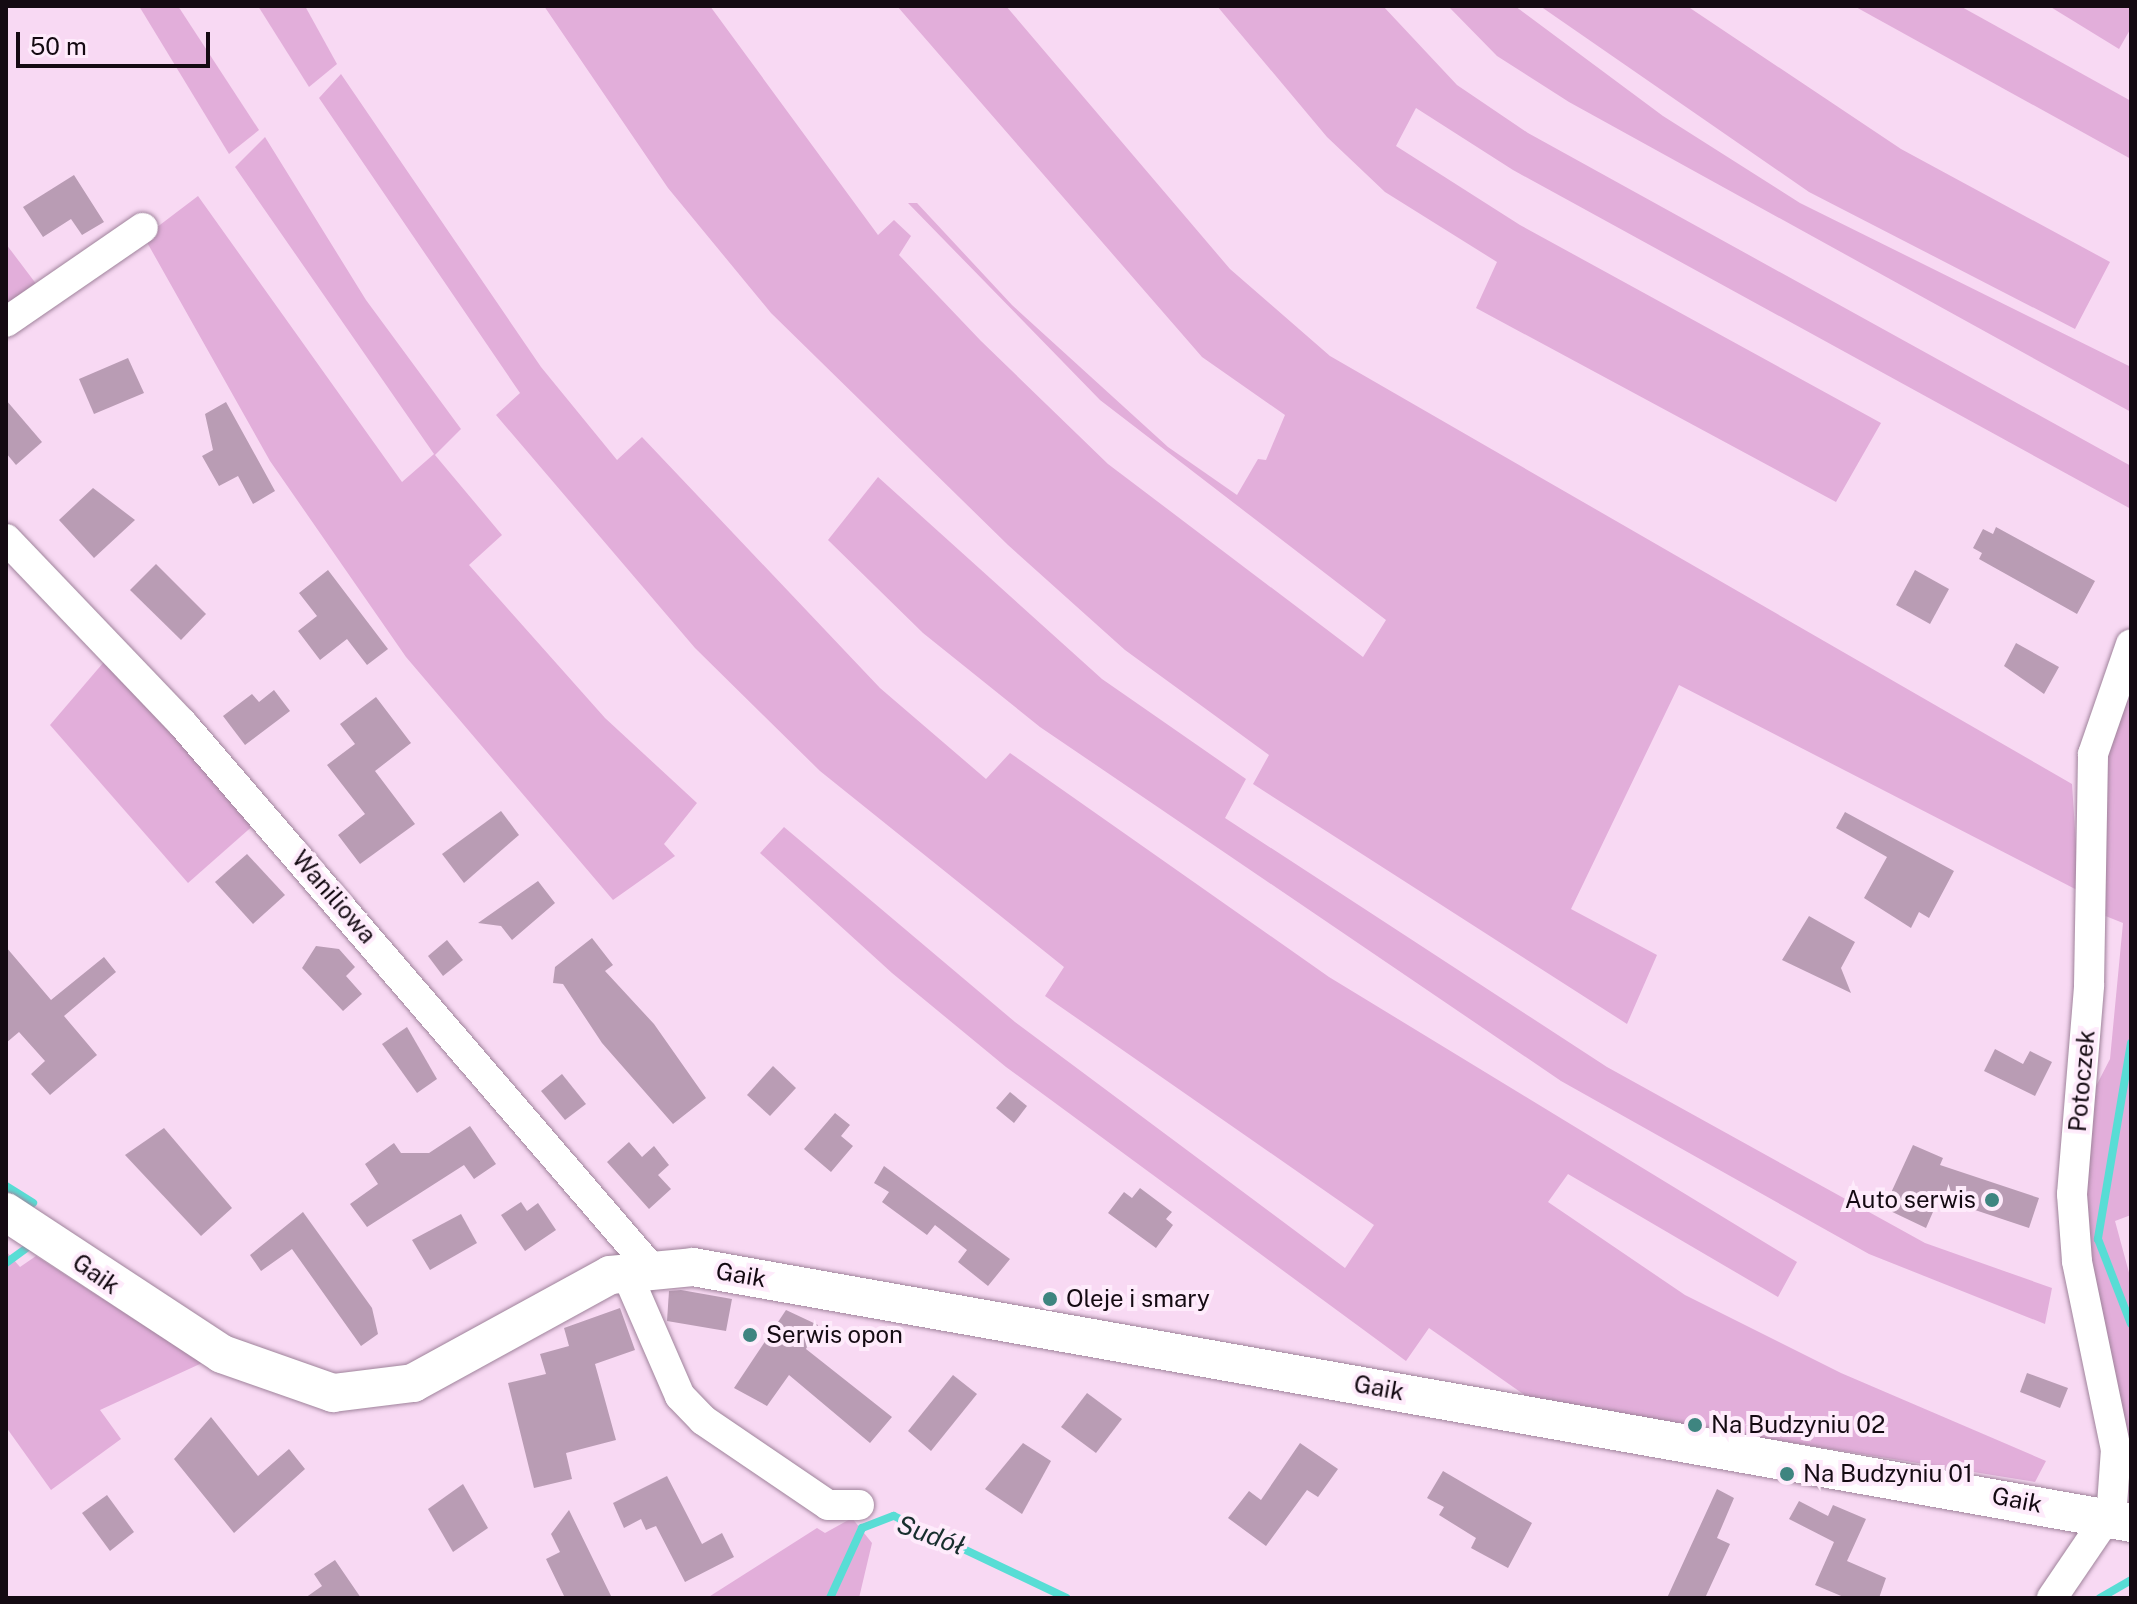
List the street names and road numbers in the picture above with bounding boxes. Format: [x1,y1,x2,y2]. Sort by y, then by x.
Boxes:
street label: Waniliowa [286,845,382,949]
street label: Potoczek [2063,1029,2101,1133]
street label: Gaik [67,1248,125,1300]
street label: Gaik [714,1256,768,1294]
street label: Gaik [1352,1369,1406,1407]
street label: Gaik [1989,1481,2045,1519]

